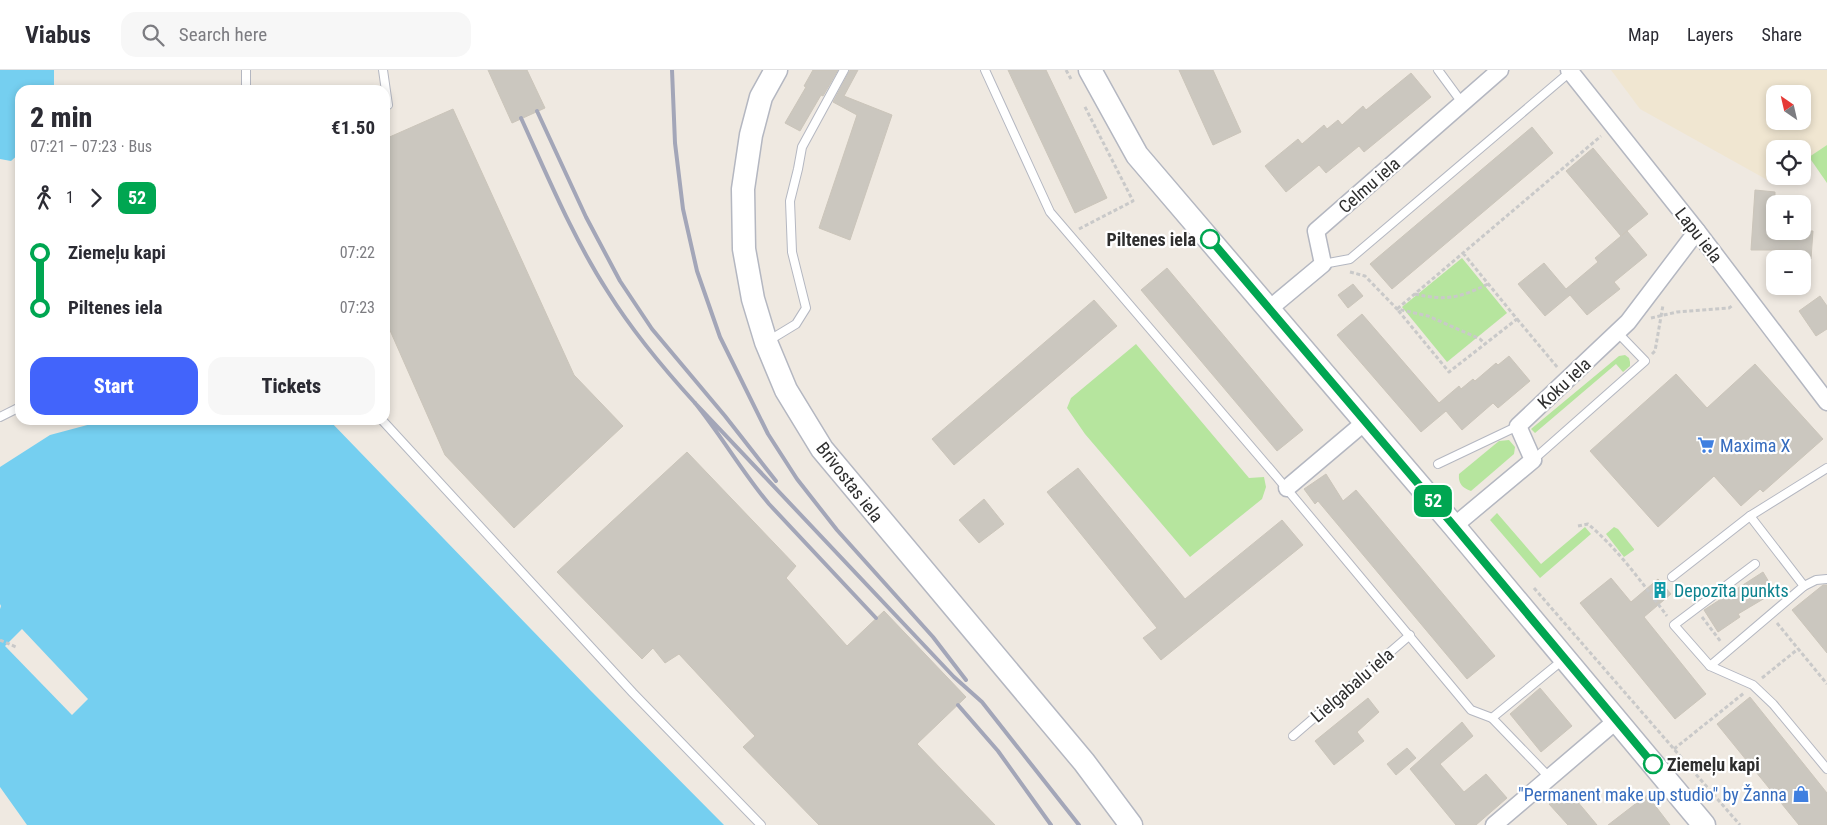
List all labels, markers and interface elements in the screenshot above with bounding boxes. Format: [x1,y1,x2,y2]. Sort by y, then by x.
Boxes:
search box [121,12,471,57]
text: Viabus [25,21,91,49]
icon: search [139,21,167,49]
text: Search here [179,23,267,46]
text: Map [1628,24,1659,45]
text: Layers [1687,24,1734,45]
text: Share [1762,24,1802,45]
north arrow [1766,85,1811,130]
map controls [1766,85,1811,295]
text: 2 min [30,101,92,134]
text: €1.50 [331,116,375,139]
text: 07:21 – 07:23 · Bus [30,137,152,156]
button: locate [1766,140,1811,185]
street label: Celmu iela [1334,153,1404,217]
icon: walk [30,184,58,212]
icon: forward [82,184,110,212]
text: 52 [128,187,146,208]
text: 1 [66,188,74,207]
button: + [1766,195,1811,240]
street label: Lapu iela [1671,203,1727,267]
place label: Piltenes iela [1107,229,1196,250]
marker: Piltenes iela [1200,229,1220,249]
text: Ziemeļu kapi [68,241,166,264]
text: 07:22 [340,243,375,262]
button: − [1766,250,1811,295]
text: Piltenes iela [68,296,162,319]
text: 07:23 [340,298,375,317]
street label: Koku iela [1533,353,1595,413]
button: Start [30,357,198,415]
button: Tickets [208,357,375,415]
supermarket icon: Maxima X [1696,435,1716,455]
place label: Maxima X [1720,435,1791,456]
street label: Brīvostas iela [812,438,888,526]
line badge: 52 [1410,485,1456,517]
text: 52 [1424,490,1442,511]
building icon: Depozīta punkts [1650,580,1670,600]
place label: Depozīta punkts [1674,580,1789,601]
street label: Lielgabalu iela [1306,643,1398,727]
marker: Ziemeļu kapi [1643,754,1663,774]
place label: Ziemeļu kapi [1667,754,1760,776]
place label: "Permanent make up studio" by Žanna [1518,784,1787,805]
shop icon: "Permanent make up studio" by Žanna [1791,784,1811,804]

